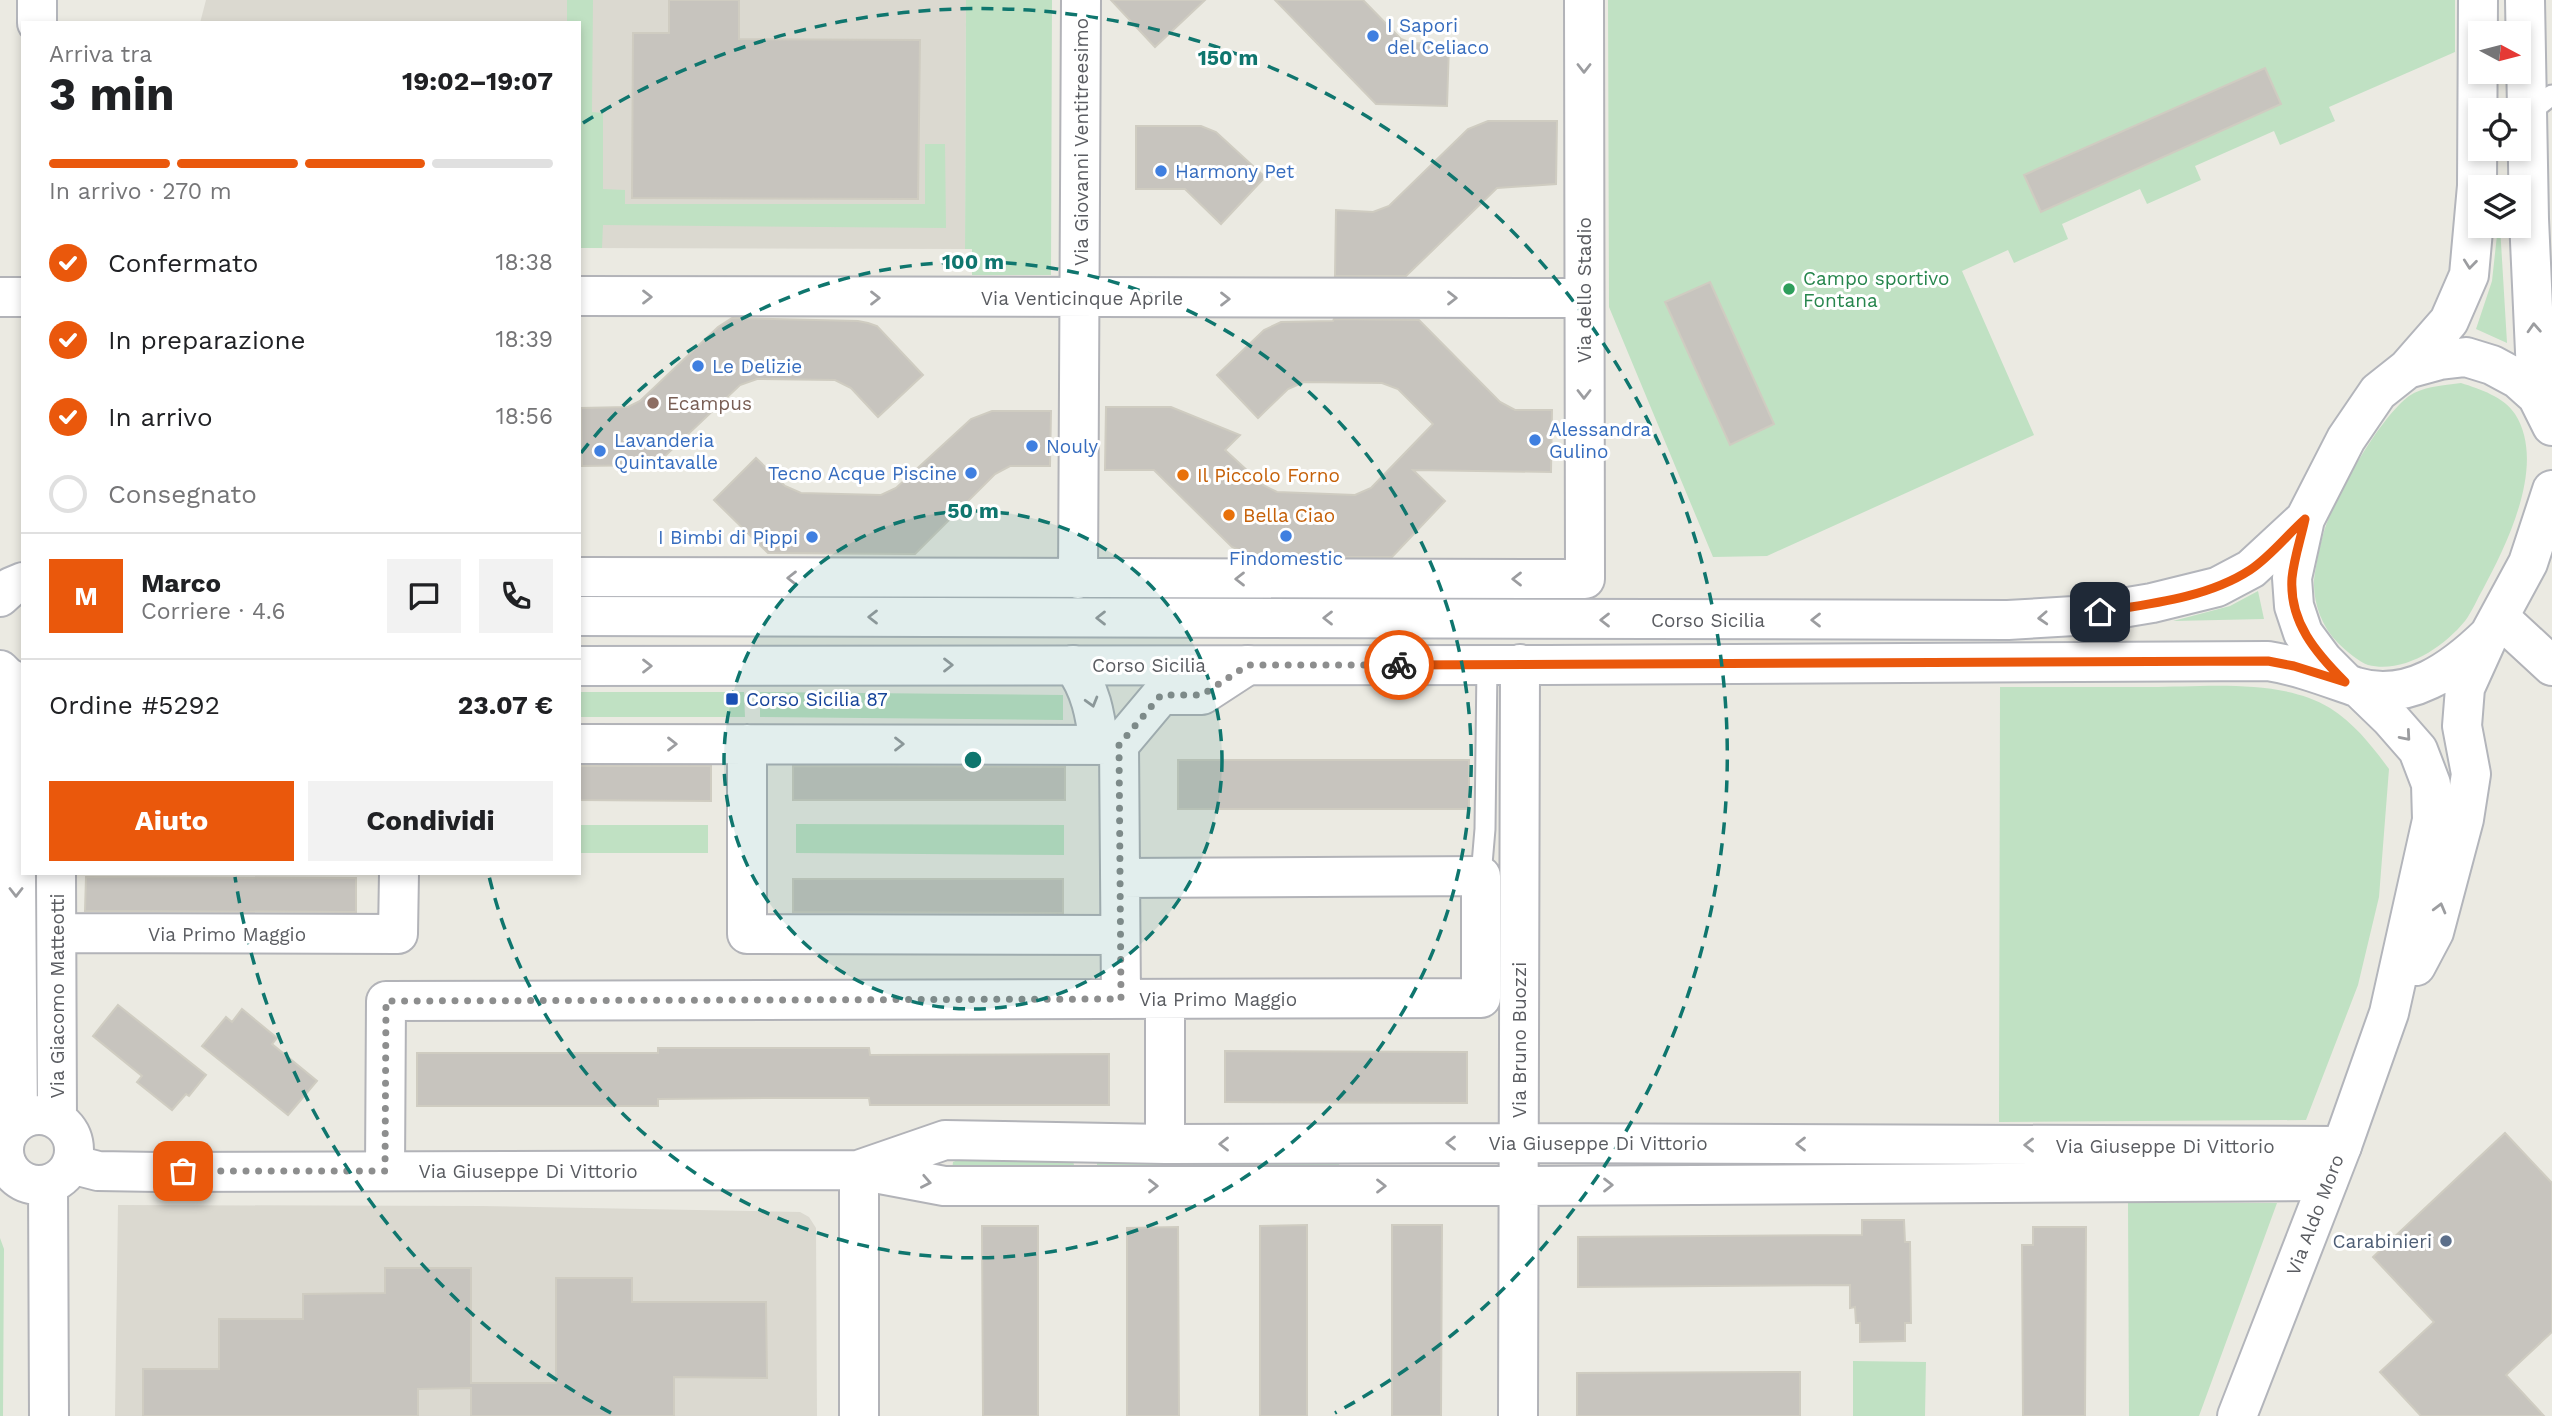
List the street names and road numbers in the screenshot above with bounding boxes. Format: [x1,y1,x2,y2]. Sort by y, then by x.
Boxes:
street label: Via Giovanni Ventitreesimo [1070,18,1093,266]
street label: Via dello Stadio [1573,217,1596,363]
street label: Via Venticinque Aprile [981,287,1183,310]
street label: Corso Sicilia [1651,609,1765,632]
street label: Corso Sicilia [1092,654,1206,677]
street label: Via Giacomo Matteotti [46,894,69,1098]
street label: Via Primo Maggio [148,923,306,946]
street label: Via Bruno Buozzi [1508,962,1531,1118]
street label: Via Primo Maggio [1139,988,1297,1011]
street label: Via Giuseppe Di Vittorio [1488,1132,1708,1155]
street label: Via Giuseppe Di Vittorio [2055,1135,2275,1158]
street label: Via Aldo Moro [2281,1151,2349,1279]
street label: Via Giuseppe Di Vittorio [418,1160,638,1183]

